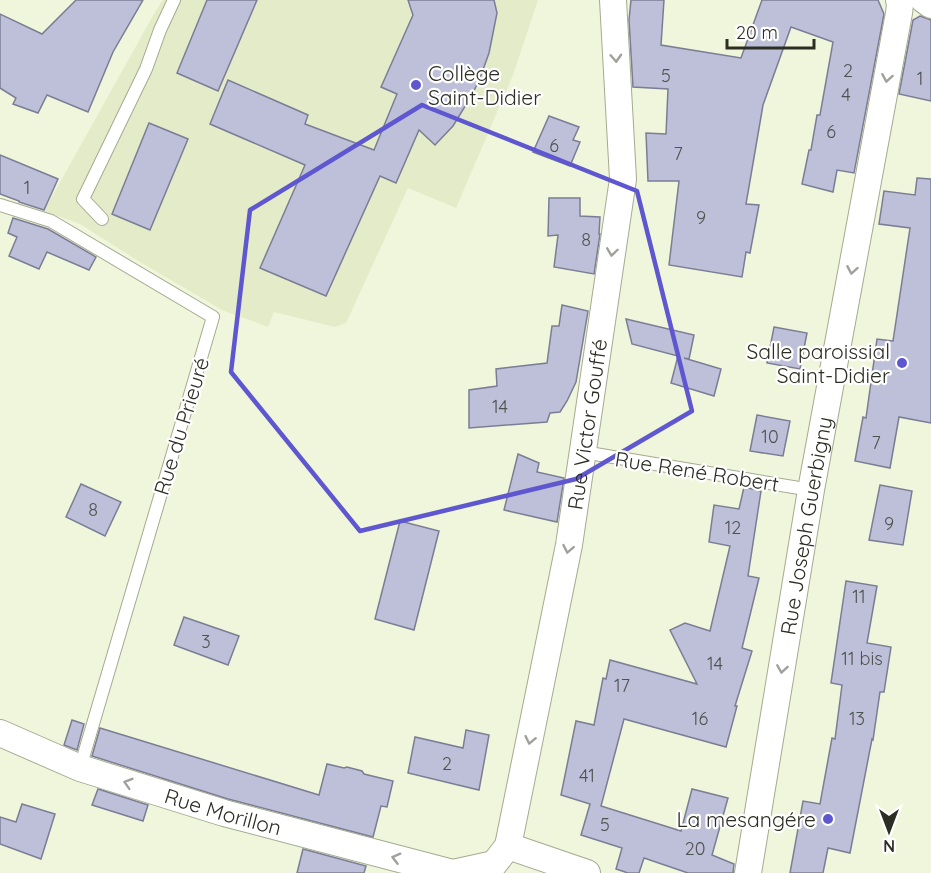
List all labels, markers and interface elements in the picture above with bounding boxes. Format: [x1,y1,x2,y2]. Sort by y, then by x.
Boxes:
scale bar [727,12,814,50]
text: 20 m [736,21,778,44]
one-way arrow [610,54,623,63]
house number: 2 [843,59,853,82]
place label: Collège Saint-Didier [428,60,541,110]
house number: 5 [661,64,671,87]
house number: 1 [917,67,923,90]
one-way arrow [881,73,893,83]
marker: Collège Saint-Didier [409,78,423,92]
house number: 4 [841,83,851,106]
house number: 6 [826,120,836,143]
house number: 6 [549,134,559,157]
house number: 7 [673,142,683,165]
house number: 1 [24,176,30,199]
house number: 9 [696,206,706,229]
house number: 8 [581,228,591,251]
one-way arrow [607,248,619,257]
one-way arrow [846,265,858,275]
street label: Rue Victor Gouffé [561,337,612,511]
place label: Salle paroissial Saint-Didier [746,338,890,388]
street label: Rue du Prieuré [148,354,214,498]
marker: Salle paroissial Saint-Didier [895,356,909,370]
house number: 14 [492,395,508,418]
street label: Rue Joseph Guerbigny [774,414,837,637]
house number: 10 [761,425,779,448]
house number: 7 [871,431,881,454]
street label: Rue René Robert [613,445,781,497]
house number: 8 [88,498,98,521]
house number: 9 [884,512,894,535]
house number: 12 [725,516,741,539]
one-way arrow [563,545,575,554]
house number: 11 [852,585,866,608]
house number: 3 [201,630,211,653]
house number: 11 bis [841,647,883,670]
house number: 14 [707,652,723,675]
one-way arrow [776,664,789,674]
house number: 17 [614,674,630,697]
house number: 16 [692,707,708,730]
house number: 13 [849,707,865,730]
one-way arrow [524,735,537,745]
house number: 2 [442,752,452,775]
house number: 41 [579,764,595,787]
one-way arrow [123,778,134,790]
street label: Rue Morillon [162,782,284,841]
north arrow [859,801,919,861]
place label: La mesangére [676,806,816,832]
marker: La mesangére [821,812,835,826]
house number: 5 [600,813,610,836]
text: N [883,836,895,856]
house number: 20 [685,837,705,860]
one-way arrow [391,853,402,865]

